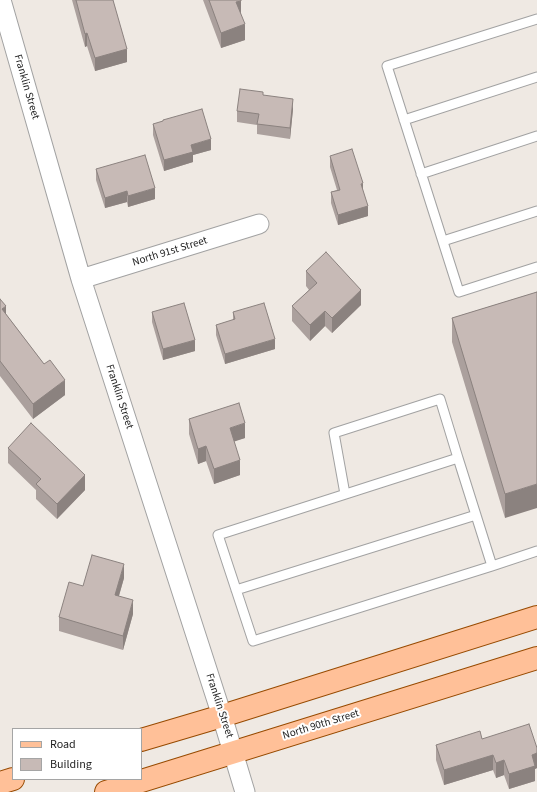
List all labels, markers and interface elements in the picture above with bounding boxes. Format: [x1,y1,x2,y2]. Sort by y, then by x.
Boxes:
street label: Franklin Street [10,53,42,121]
street label: North 91st Street [131,234,209,270]
street label: Franklin Street [102,363,136,431]
street label: Franklin Street [202,672,236,740]
street label: North 90th Street [281,707,361,743]
legend [12,728,142,780]
text: Road [50,736,76,753]
text: Building [50,756,92,773]

